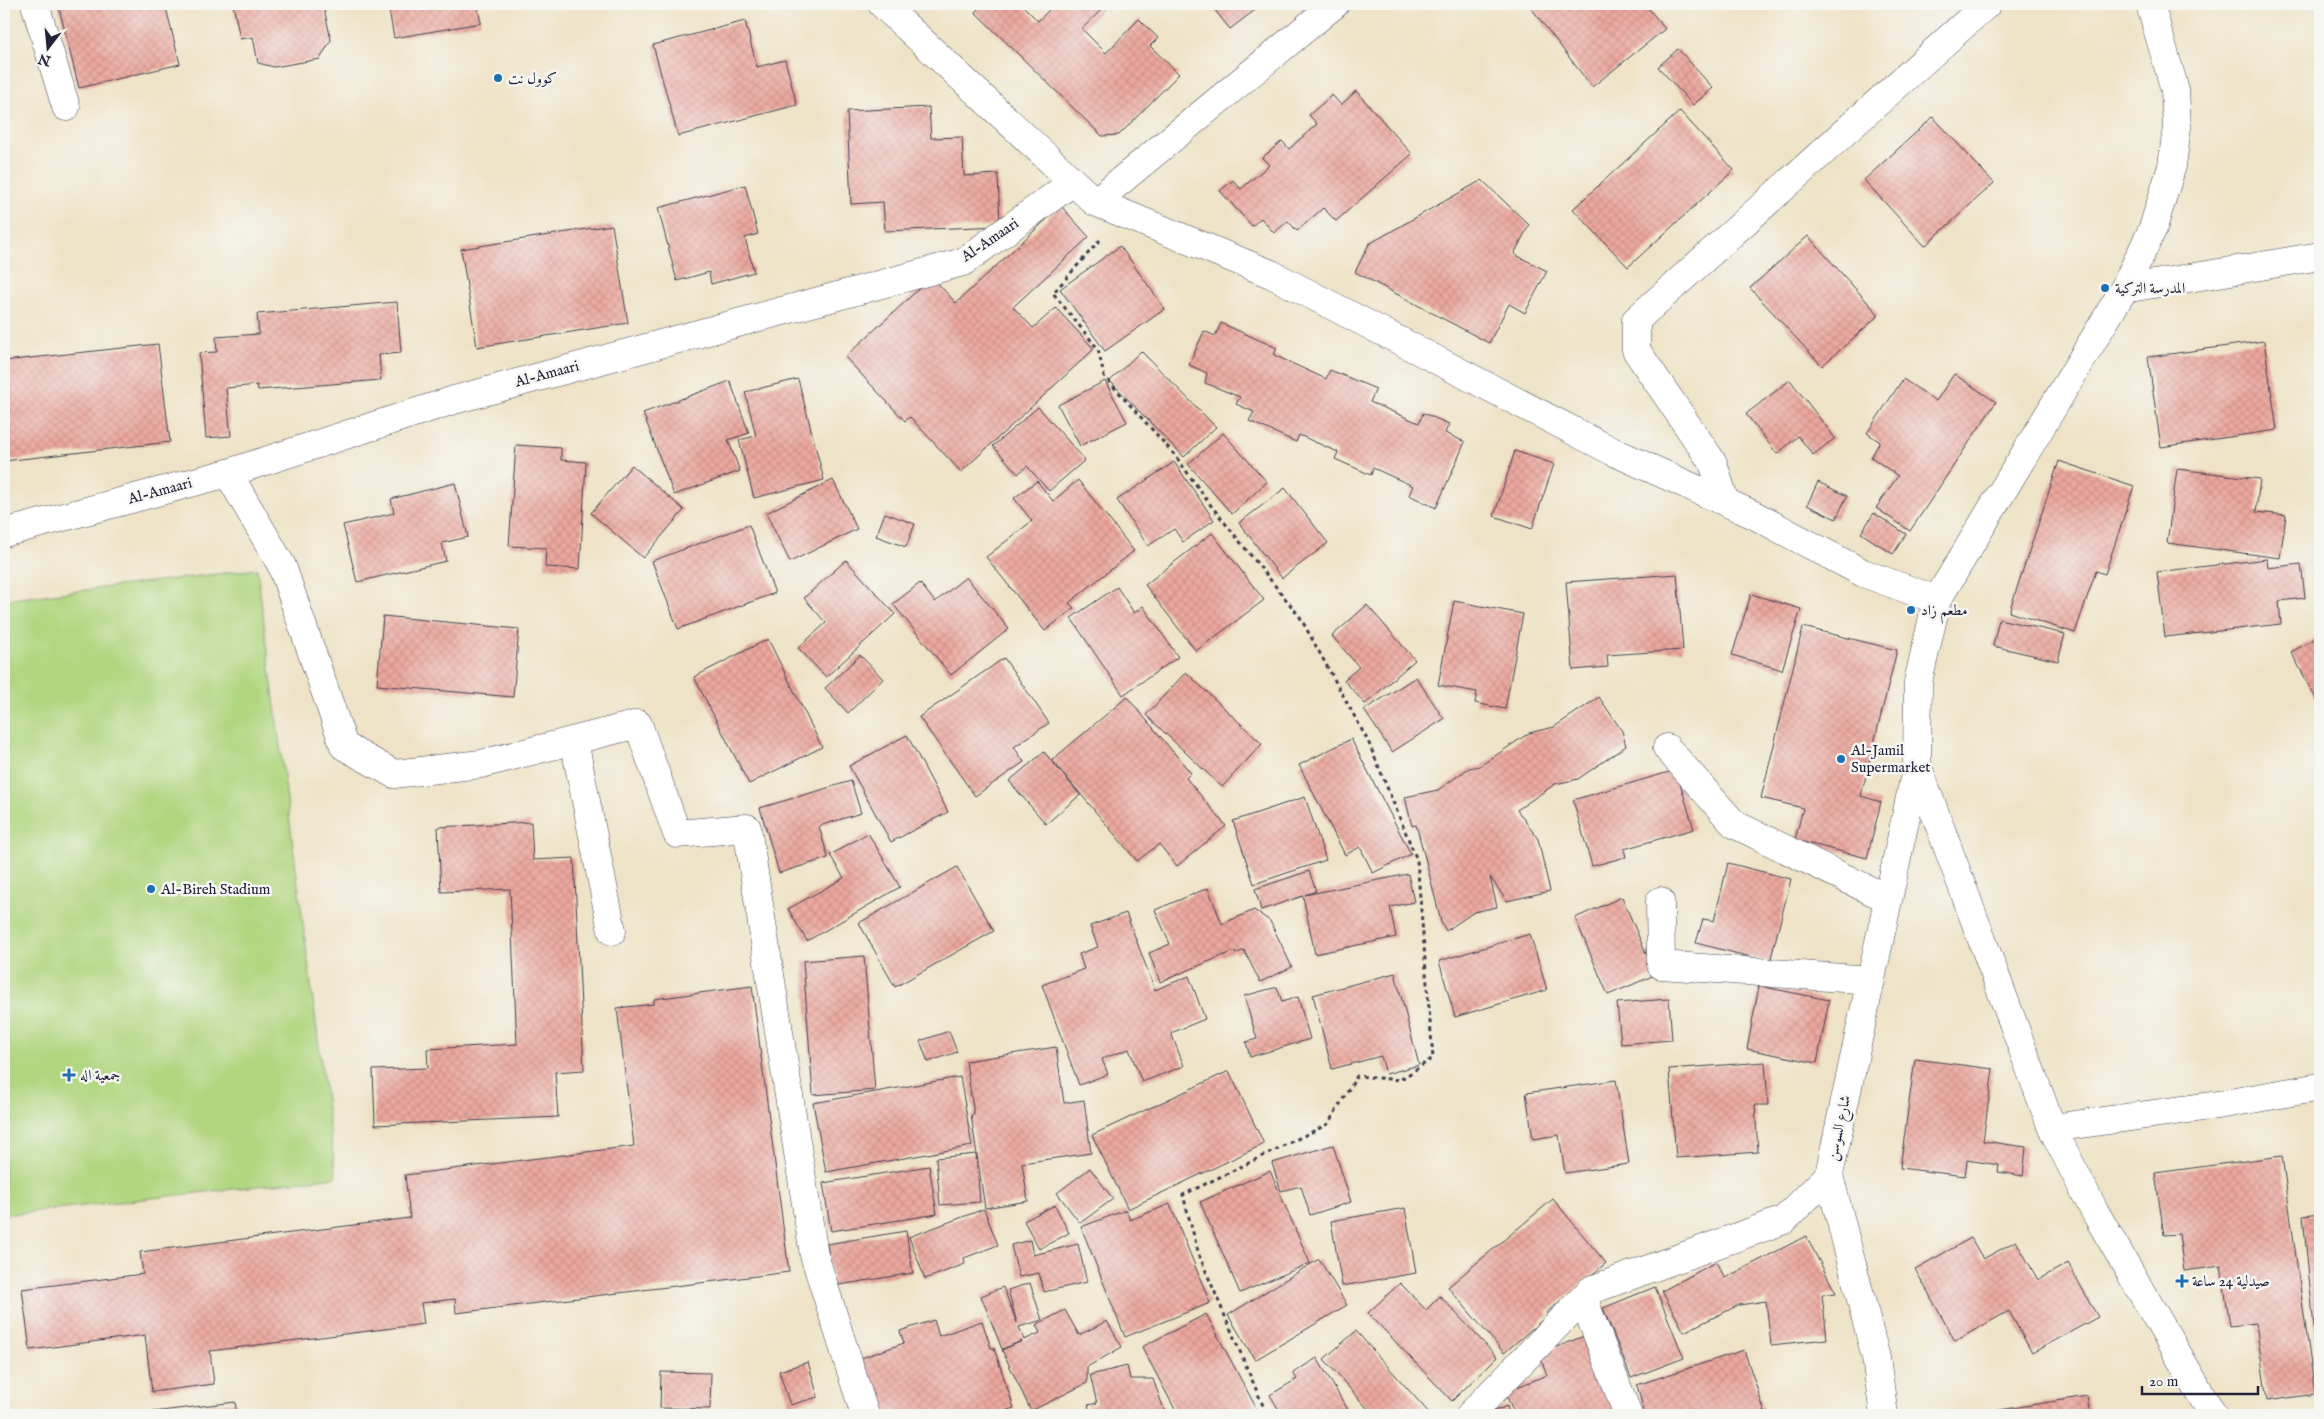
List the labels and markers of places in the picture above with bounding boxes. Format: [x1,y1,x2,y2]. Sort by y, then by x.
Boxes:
place label: كوول نت [508,69,557,88]
marker: كوول نت [492,72,504,84]
place label: المدرسة التركية [2115,279,2185,298]
marker: المدرسة التركية [2099,282,2111,294]
place label: مطعم زاد [1921,601,1968,624]
marker: مطعم زاد [1905,604,1917,616]
place label: Al-Jamil Supermarket [1850,741,1930,777]
marker: Al-Jamil Supermarket [1835,753,1847,765]
place label: Al-Bireh Stadium [160,880,271,899]
marker: Al-Bireh Stadium [145,883,157,895]
place label: جمعية اله [80,1066,121,1085]
marker: جمعية اله [62,1068,76,1082]
place label: صيدلية 24 ساعة [2192,1272,2270,1291]
marker: صيدلية 24 ساعة [2176,1275,2188,1287]

